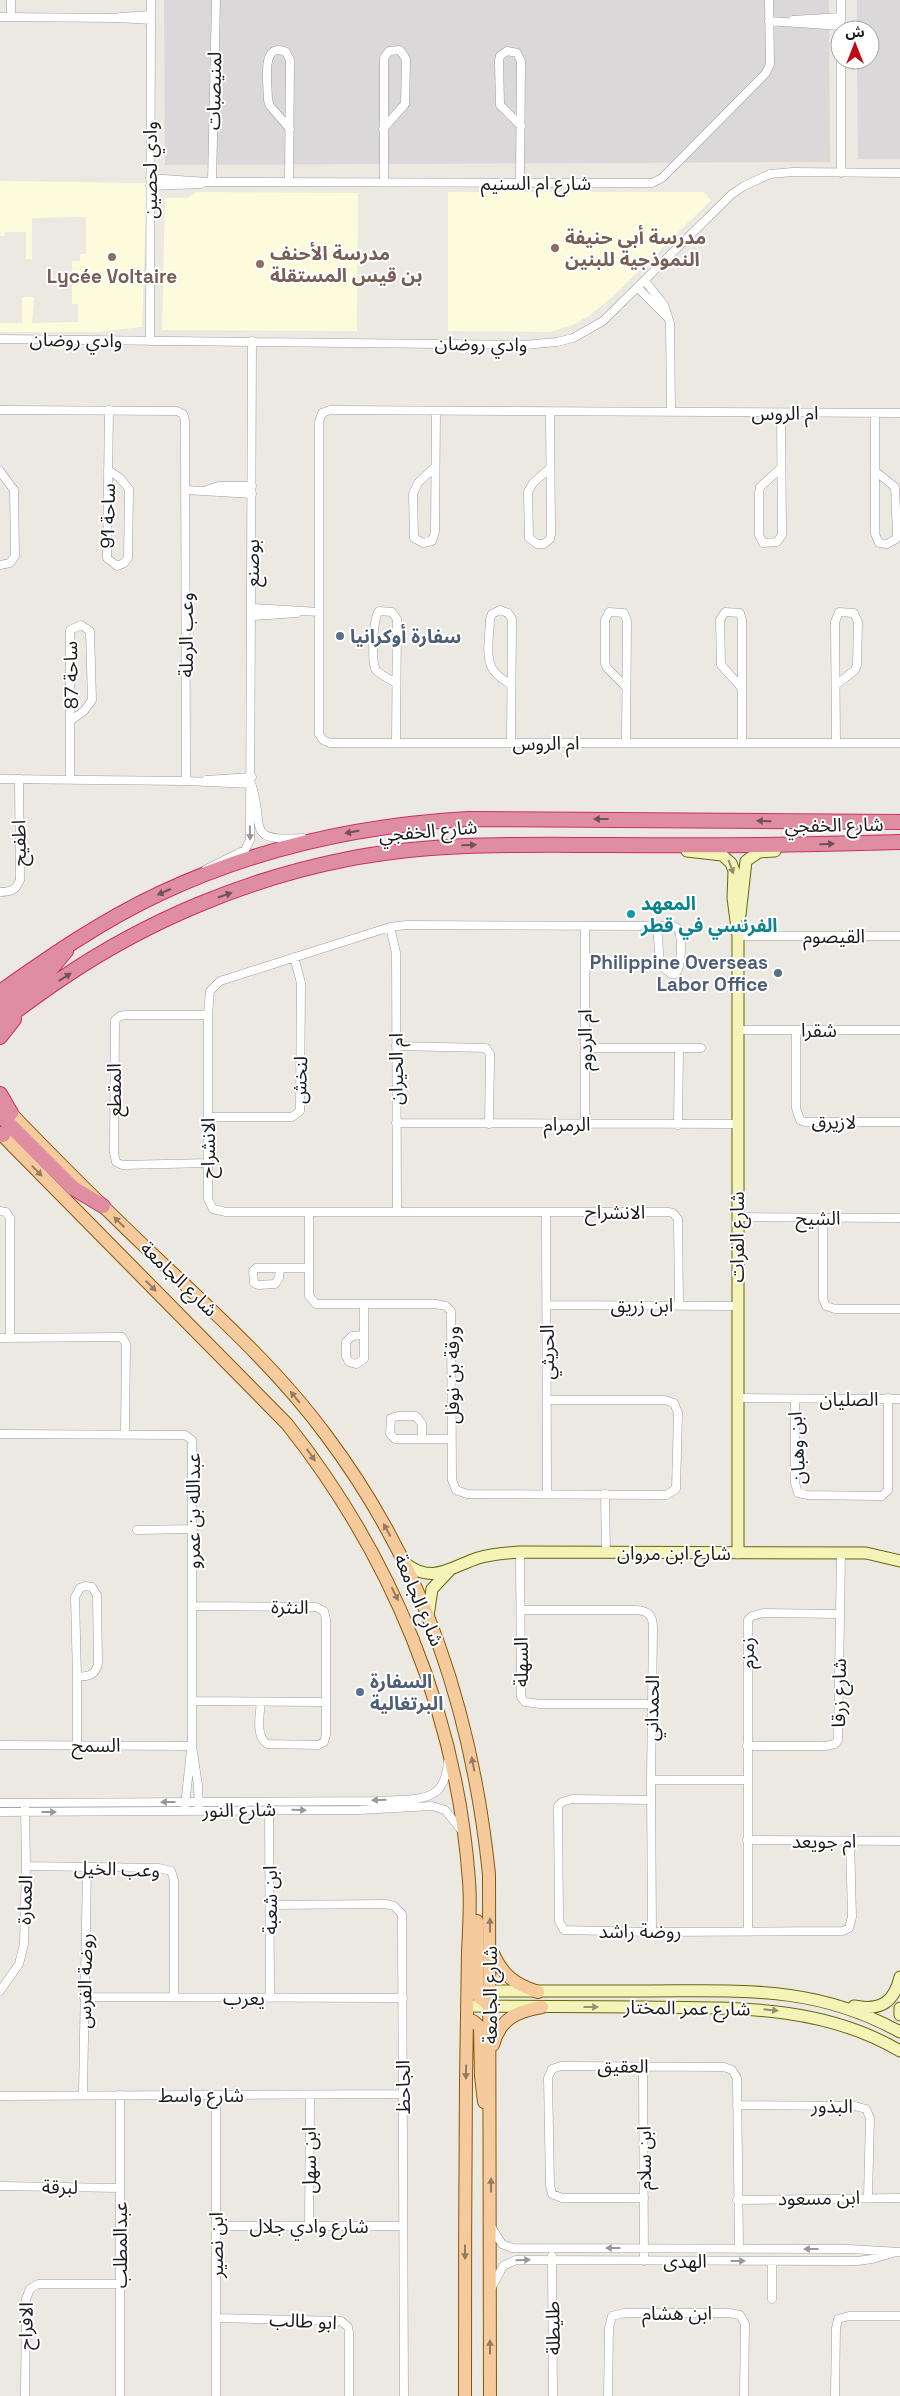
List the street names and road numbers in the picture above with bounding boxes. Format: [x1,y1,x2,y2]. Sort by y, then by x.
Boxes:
street label: لمنيصبات [201,52,227,130]
street label: وادي لحصين [138,121,165,219]
street label: شارع ام السنيم [481,171,591,198]
street label: وادي روضان [29,327,123,356]
street label: وادي روضان [434,331,528,360]
street label: ام الروس [751,401,819,428]
street label: ساحة 91 [95,483,121,549]
street label: بوصنع [240,539,267,587]
street label: وعب الرملة [174,593,199,677]
street label: ساحة 87 [58,641,84,709]
street label: ام الروس [512,731,580,758]
street label: شارع الخفجي [784,812,884,841]
street label: شارع الخفجي [378,814,479,850]
street label: اطفيح [6,820,34,866]
street label: القيصوم [803,924,865,951]
street label: ام الردوم [573,1009,600,1071]
street label: شقرا [801,1018,837,1043]
street label: ام الحيران [384,1033,411,1105]
street label: لنخش [287,1056,313,1104]
street label: المقطع [102,1063,129,1117]
street label: لازيرق [811,1109,857,1135]
street label: الرمرام [544,1112,590,1139]
street label: الانشراح [196,1118,222,1178]
street label: شارع الفرات [725,1191,751,1283]
street label: الانشراح [585,1200,645,1226]
street label: الشيح [795,1206,841,1233]
street label: شارع الجامعة [134,1236,223,1323]
street label: ابن زريق [611,1293,673,1318]
street label: الحريثي [535,1324,562,1380]
street label: ورقة بن نوفل [440,1326,465,1424]
street label: الصليان [820,1387,878,1412]
street label: ابن وهبان [783,1411,811,1485]
street label: عبدالله بن عمرو [181,1453,206,1569]
street label: شارع ابن مروان [617,1541,731,1567]
street label: شارع الجامعة [387,1550,450,1650]
street label: النثرة [271,1594,309,1620]
street label: السهلة [509,1637,534,1687]
street label: زمزم [735,1637,762,1669]
street label: شارع زرقا [826,1658,853,1728]
street label: الحمداني [639,1675,667,1741]
street label: السمح [72,1733,120,1760]
street label: شارع النور [201,1797,276,1824]
street label: ام جويعد [792,1829,856,1856]
street label: وعب الخيل [73,1855,161,1883]
street label: ابن شعبة [258,1866,283,1934]
street label: العمارة [12,1875,38,1925]
street label: روضة راشد [599,1919,681,1944]
street label: روضة الفرس [72,1933,98,2029]
street label: شارع الجامعة [478,1946,504,2044]
street label: يعرب [223,1986,265,2011]
street label: شارع عمر المختار [622,1994,751,2023]
street label: العقيق [597,2053,649,2079]
street label: الجاحظ [391,2060,416,2114]
street label: شارع واسط [158,2083,244,2109]
street label: البذور [810,2093,853,2119]
street label: ابن سلام [632,2126,659,2190]
street label: ابن سهل [297,2127,322,2193]
street label: لبرقة [42,2174,78,2200]
street label: ابن مسعود [778,2185,860,2211]
street label: عبدالمطلب [108,2202,133,2288]
street label: ابن نصير [204,2212,229,2279]
street label: شارع وادي جلال [249,2214,369,2241]
street label: الهدى [663,2249,707,2274]
street label: طليطلة [540,2301,566,2355]
street label: ابن هشام [642,2301,712,2328]
street label: الافراح [13,2302,40,2350]
street label: ابو طالب [269,2307,337,2335]

